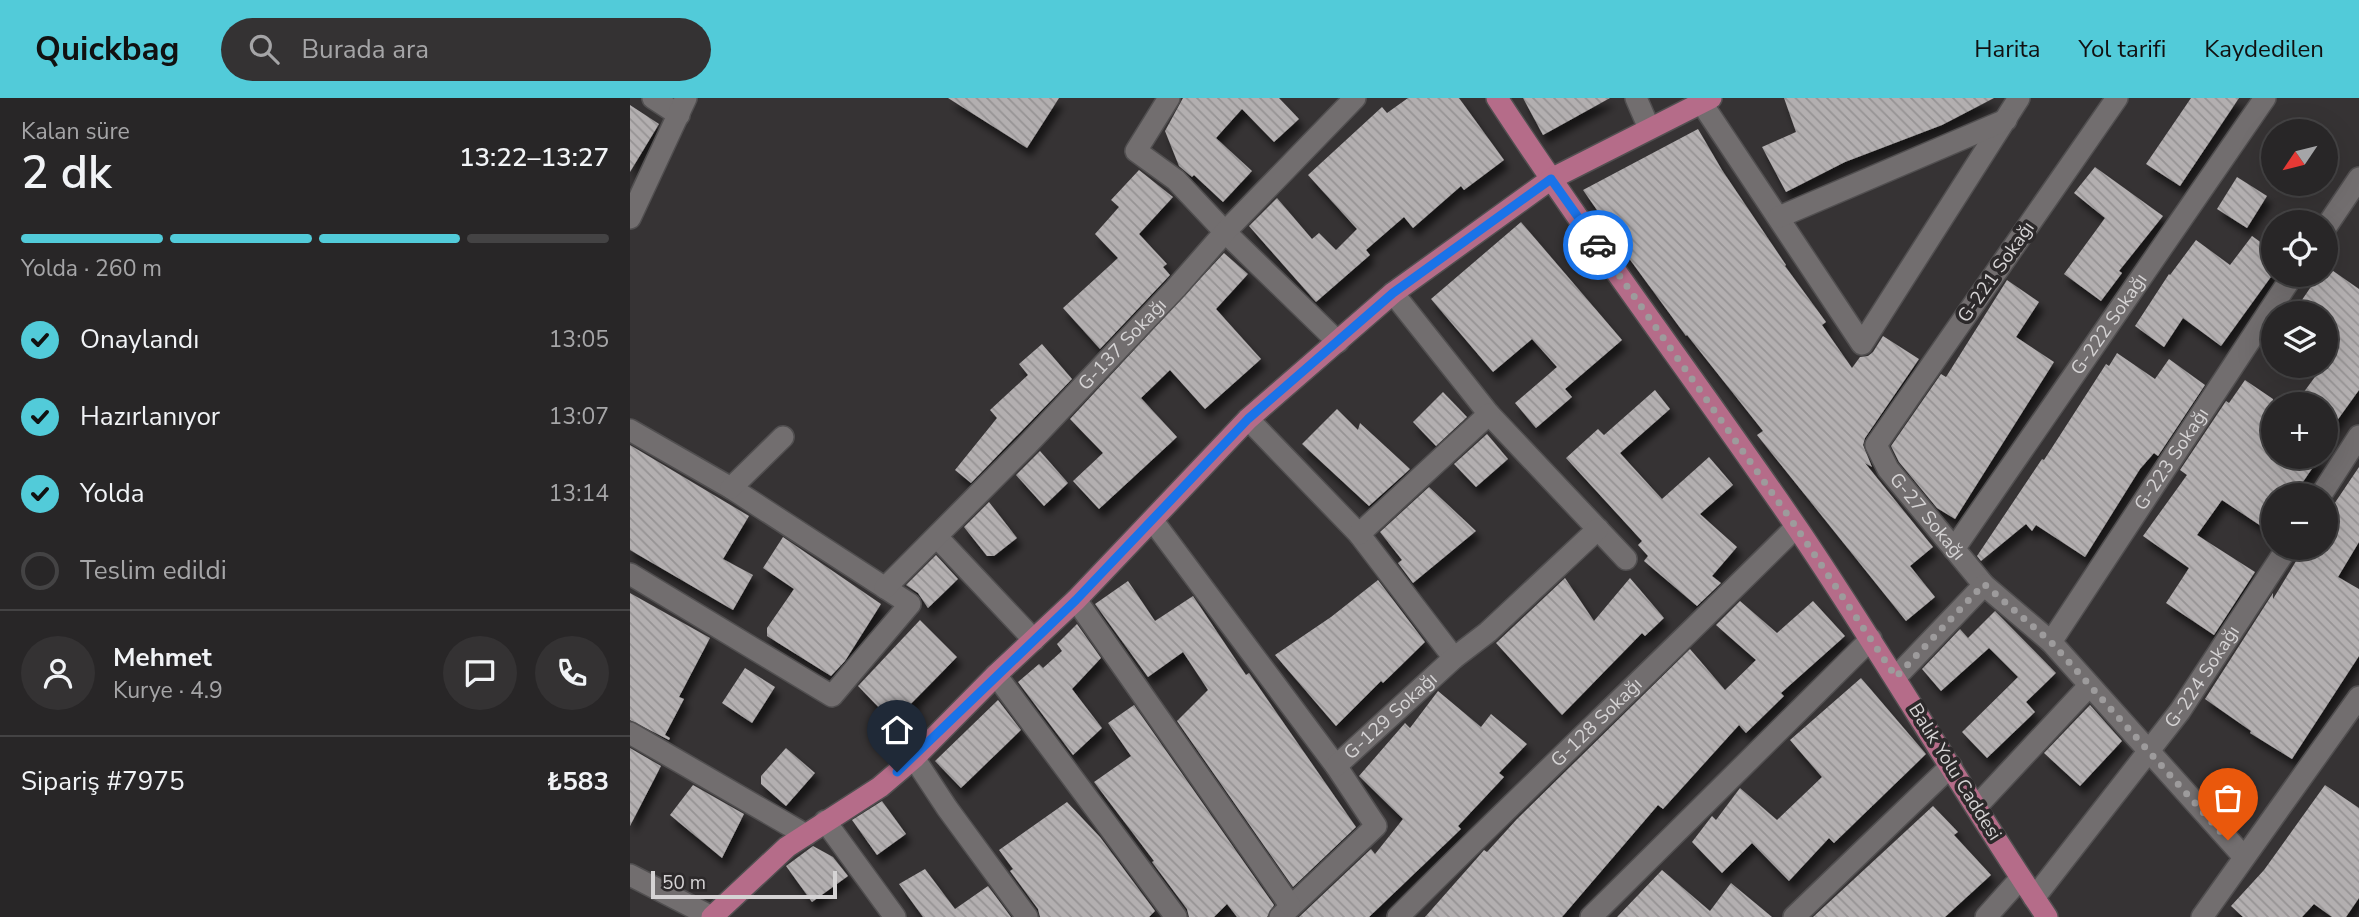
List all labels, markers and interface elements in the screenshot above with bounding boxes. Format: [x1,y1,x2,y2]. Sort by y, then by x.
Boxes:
search box [221,18,711,81]
text: Quickbag [35,27,179,72]
icon: search [245,30,283,68]
text: Burada ara [301,32,429,67]
text: Harita [1974,33,2040,65]
text: Yol tarifi [2078,33,2166,65]
text: Kaydedilen [2204,33,2324,65]
text: Kalan süre [21,116,130,147]
north arrow [2261,119,2338,196]
map controls [2261,119,2338,560]
text: 13:22–13:27 [459,140,609,175]
text: 2 dk [21,141,112,204]
courier [1563,210,1633,280]
button: locate [2261,210,2338,287]
street label: G-221 Sokağı [1951,216,2041,328]
icon: car [1579,226,1617,264]
text: Yolda · 260 m [21,253,162,284]
street label: G-222 Sokağı [2065,268,2153,380]
street label: G-137 Sokağı [1072,293,1172,396]
button: layers [2261,301,2338,378]
icon: check [21,321,59,359]
text: Onaylandı [80,322,199,357]
text: 13:05 [549,324,609,355]
button: + [2261,392,2338,469]
icon: check [21,398,59,436]
text: Hazırlanıyor [80,399,220,434]
text: 13:07 [549,401,609,432]
street label: G-223 Sokağı [2128,403,2215,516]
street label: G-27 Sokağı [1883,467,1971,566]
icon: check [21,475,59,513]
text: Yolda [80,476,144,511]
text: 13:14 [549,478,609,509]
button: − [2261,483,2338,560]
text: Teslim edildi [80,553,227,588]
street label: G-224 Sokağı [2158,620,2246,733]
button: person [21,636,95,710]
button: chat [443,636,517,710]
button: phone [535,636,609,710]
text: Mehmet [113,640,212,675]
street label: G-129 Sokağı [1338,667,1443,766]
street label: G-128 Sokağı [1545,672,1648,773]
text: Kurye · 4.9 [113,675,223,706]
street label: Balık Yolu Caddesi [1902,698,2008,846]
pin [867,700,927,772]
icon: home [878,711,916,749]
text: Sipariş #7975 [21,764,185,799]
text: ₺583 [547,764,609,799]
pin [2198,768,2258,840]
icon: bag [2209,779,2247,817]
scale bar [651,868,836,900]
text: 50 m [662,870,706,896]

